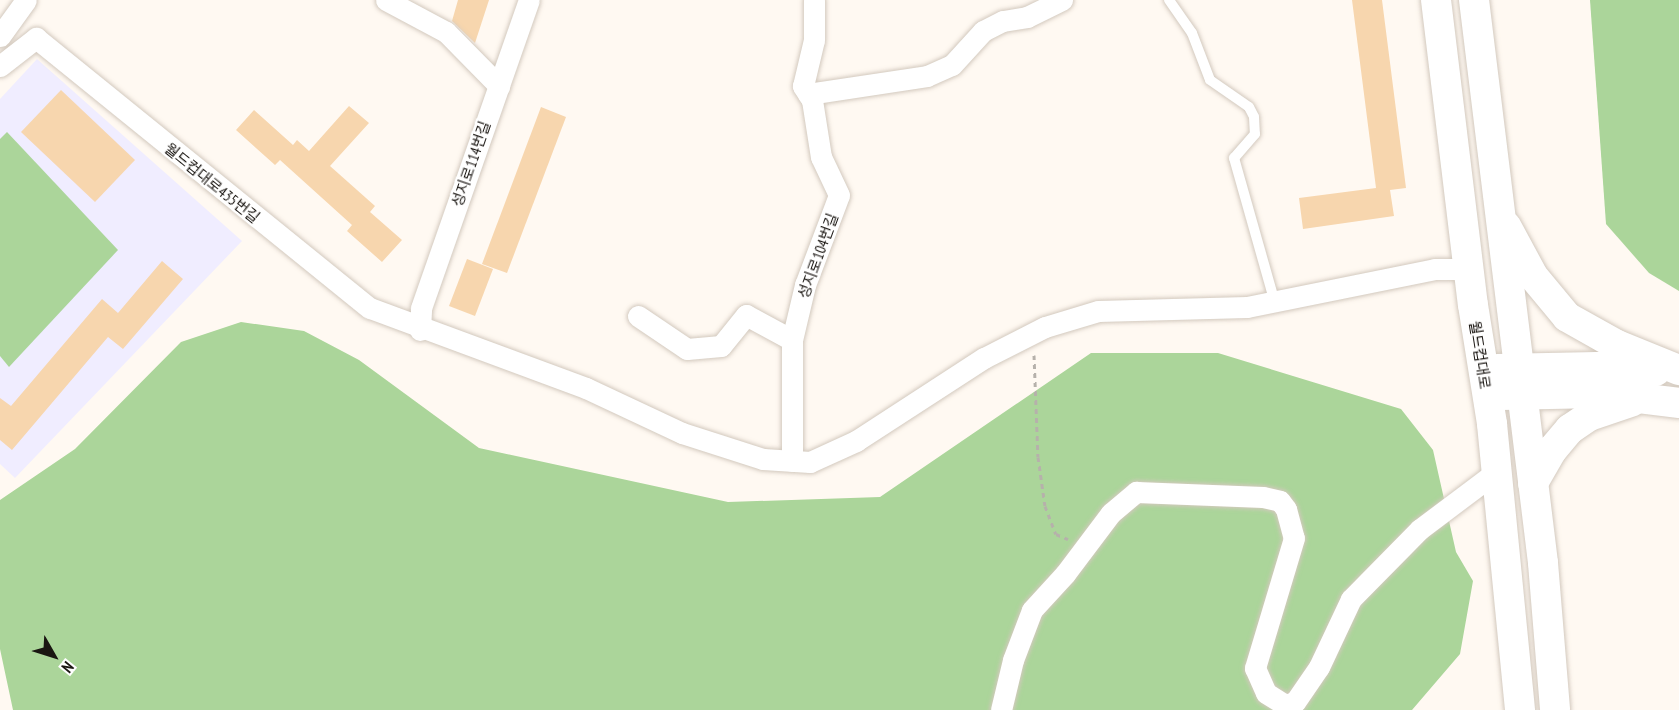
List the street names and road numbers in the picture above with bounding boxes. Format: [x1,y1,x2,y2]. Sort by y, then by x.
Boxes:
street label: 성지로114번길 [448,119,494,209]
street label: 월드컵대로435번길 [161,139,263,227]
street label: 성지로104번길 [794,211,842,301]
street label: 월드컵대로 [1466,320,1494,390]

